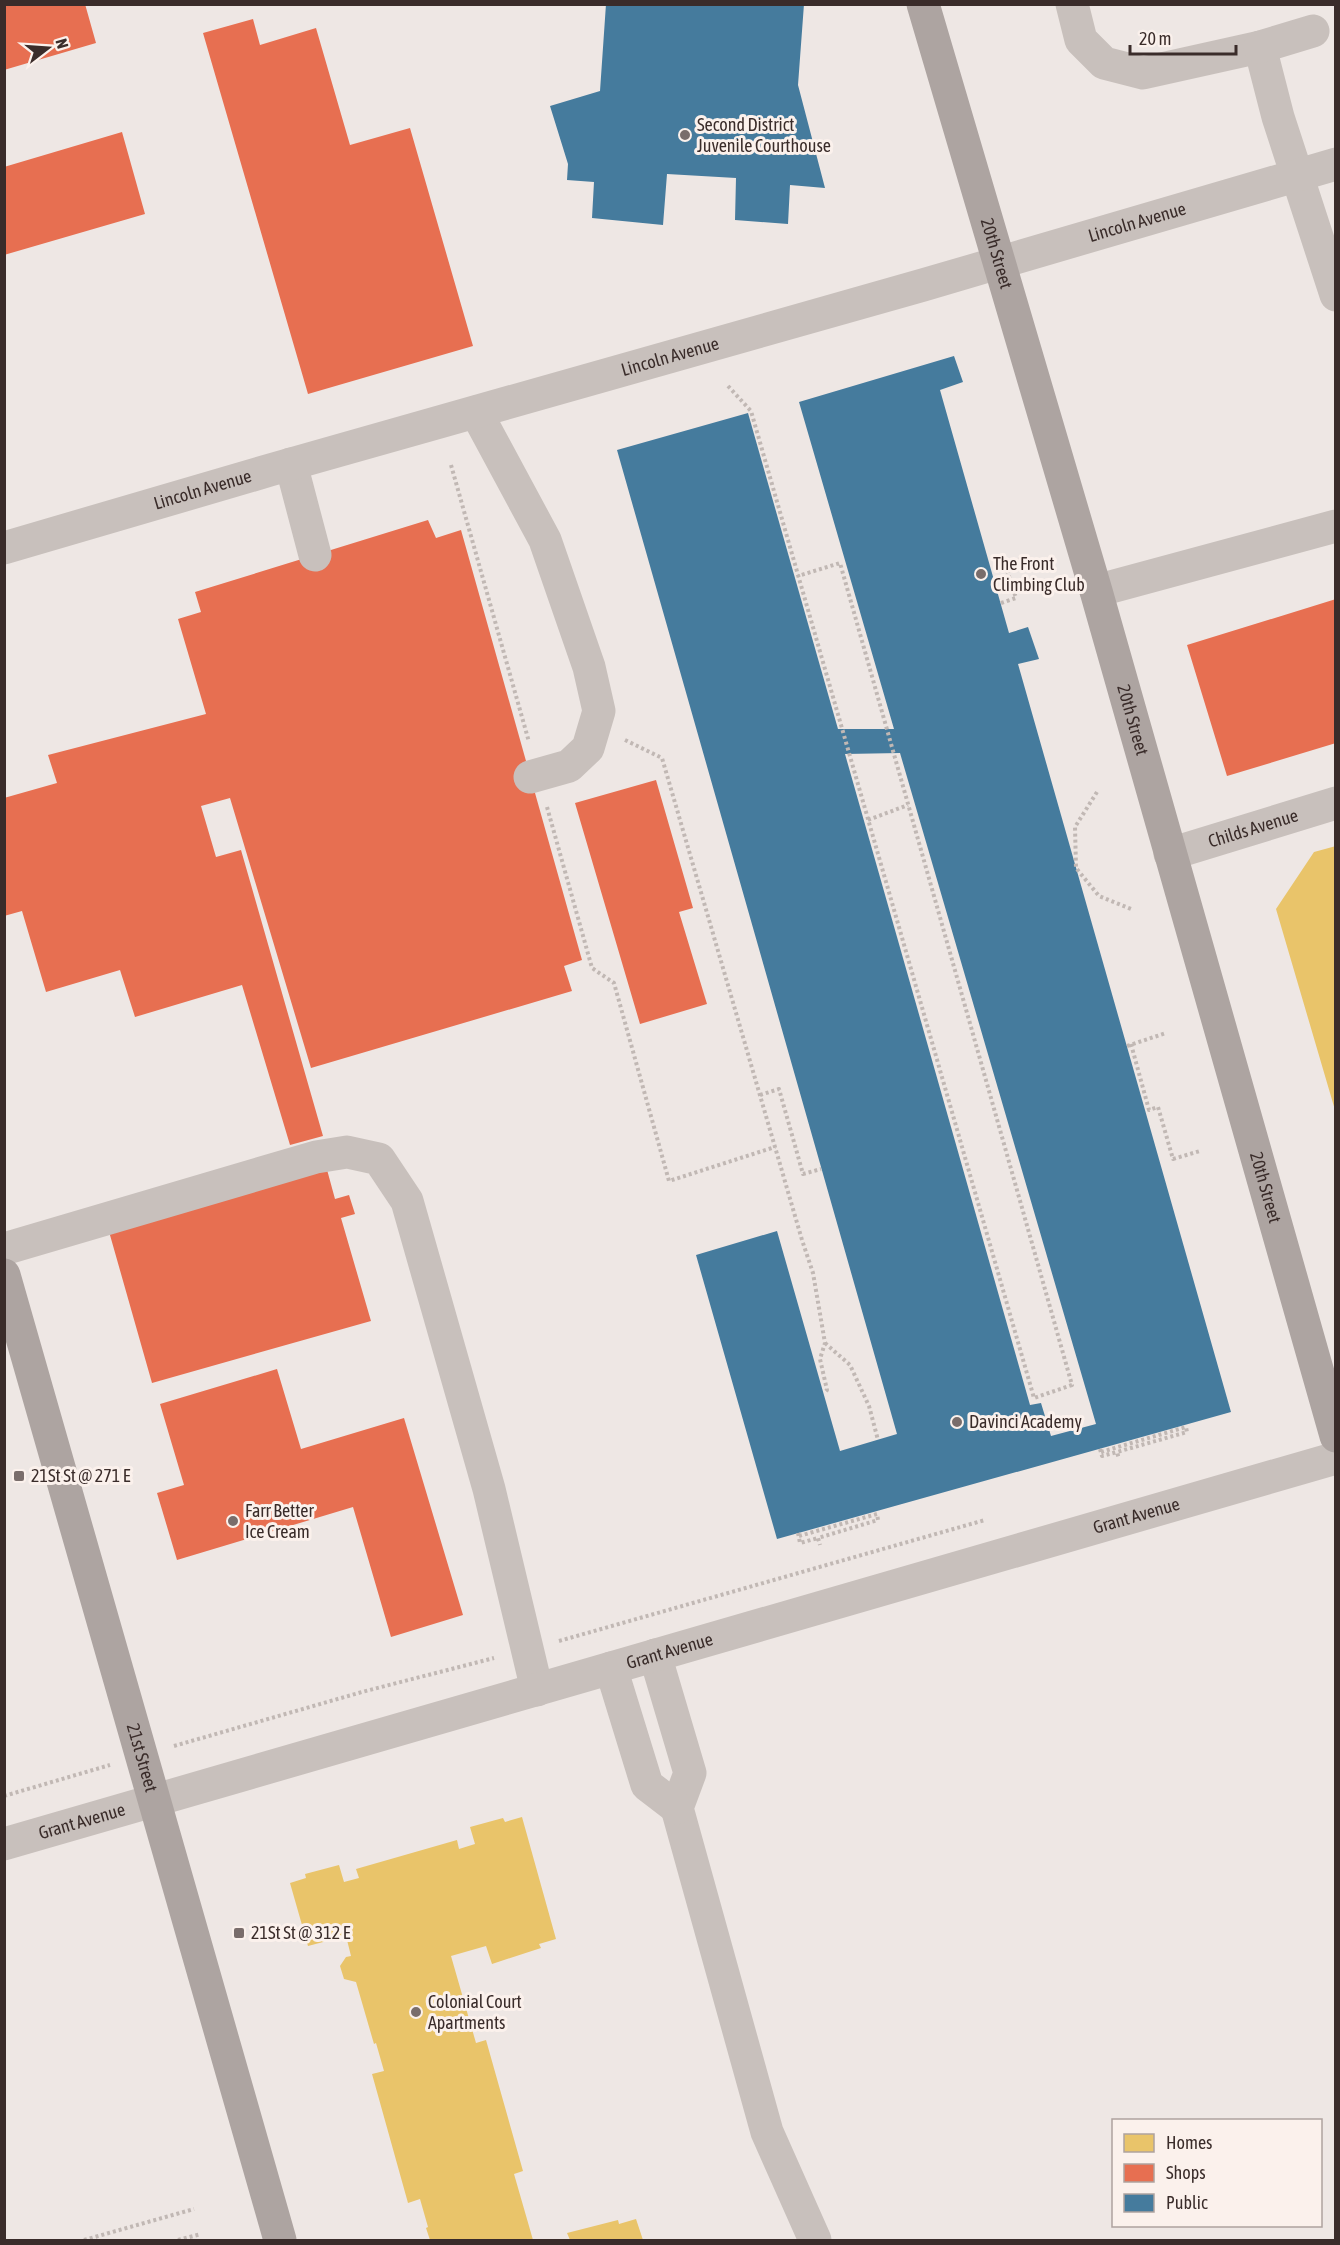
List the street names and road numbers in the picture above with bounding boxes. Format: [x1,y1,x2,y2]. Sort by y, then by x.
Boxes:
street label: Lincoln Avenue [1086,198,1188,246]
street label: 20th Street [977,215,1017,291]
street label: Lincoln Avenue [619,332,721,380]
street label: Lincoln Avenue [151,465,254,514]
street label: 20th Street [1113,682,1153,758]
street label: Childs Avenue [1206,804,1300,852]
street label: 20th Street [1246,1149,1286,1225]
street label: Grant Avenue [1091,1493,1182,1538]
street label: Grant Avenue [624,1628,715,1673]
street label: 21st Street [123,1721,162,1794]
street label: Grant Avenue [36,1798,127,1843]

